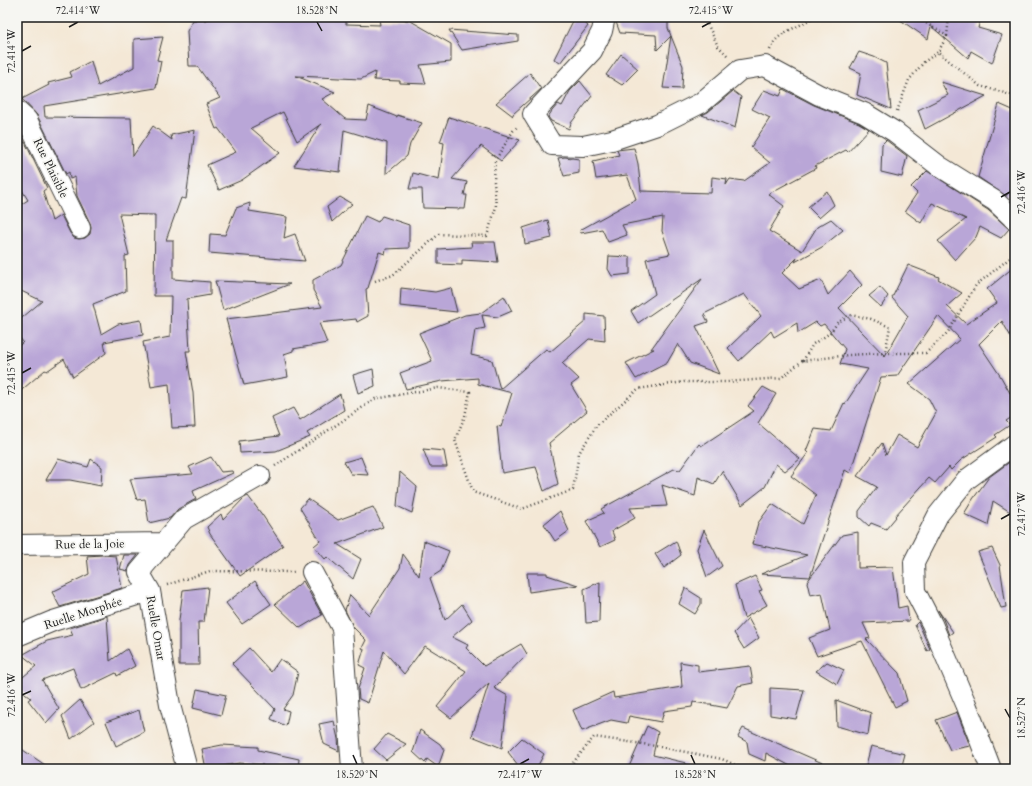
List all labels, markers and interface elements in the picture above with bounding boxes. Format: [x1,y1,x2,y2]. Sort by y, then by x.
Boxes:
text: 72.414°W [56,4,101,18]
text: 18.528°N [296,4,338,18]
text: 72.415°W [689,4,734,18]
text: 72.414°W [5,28,19,73]
street label: Rue Plaisible [30,135,72,201]
text: 72.416°W [1015,169,1029,214]
text: 72.415°W [5,350,19,395]
text: 72.417°W [1015,491,1029,536]
street label: Rue de la Joie [55,535,125,553]
street label: Ruelle Morphée [42,593,124,633]
street label: Ruelle Omar [142,594,170,662]
text: 72.416°W [5,672,19,717]
text: 18.527°N [1015,697,1029,739]
text: 18.529°N [336,768,378,782]
text: 72.417°W [498,768,543,782]
text: 18.528°N [674,768,716,782]

